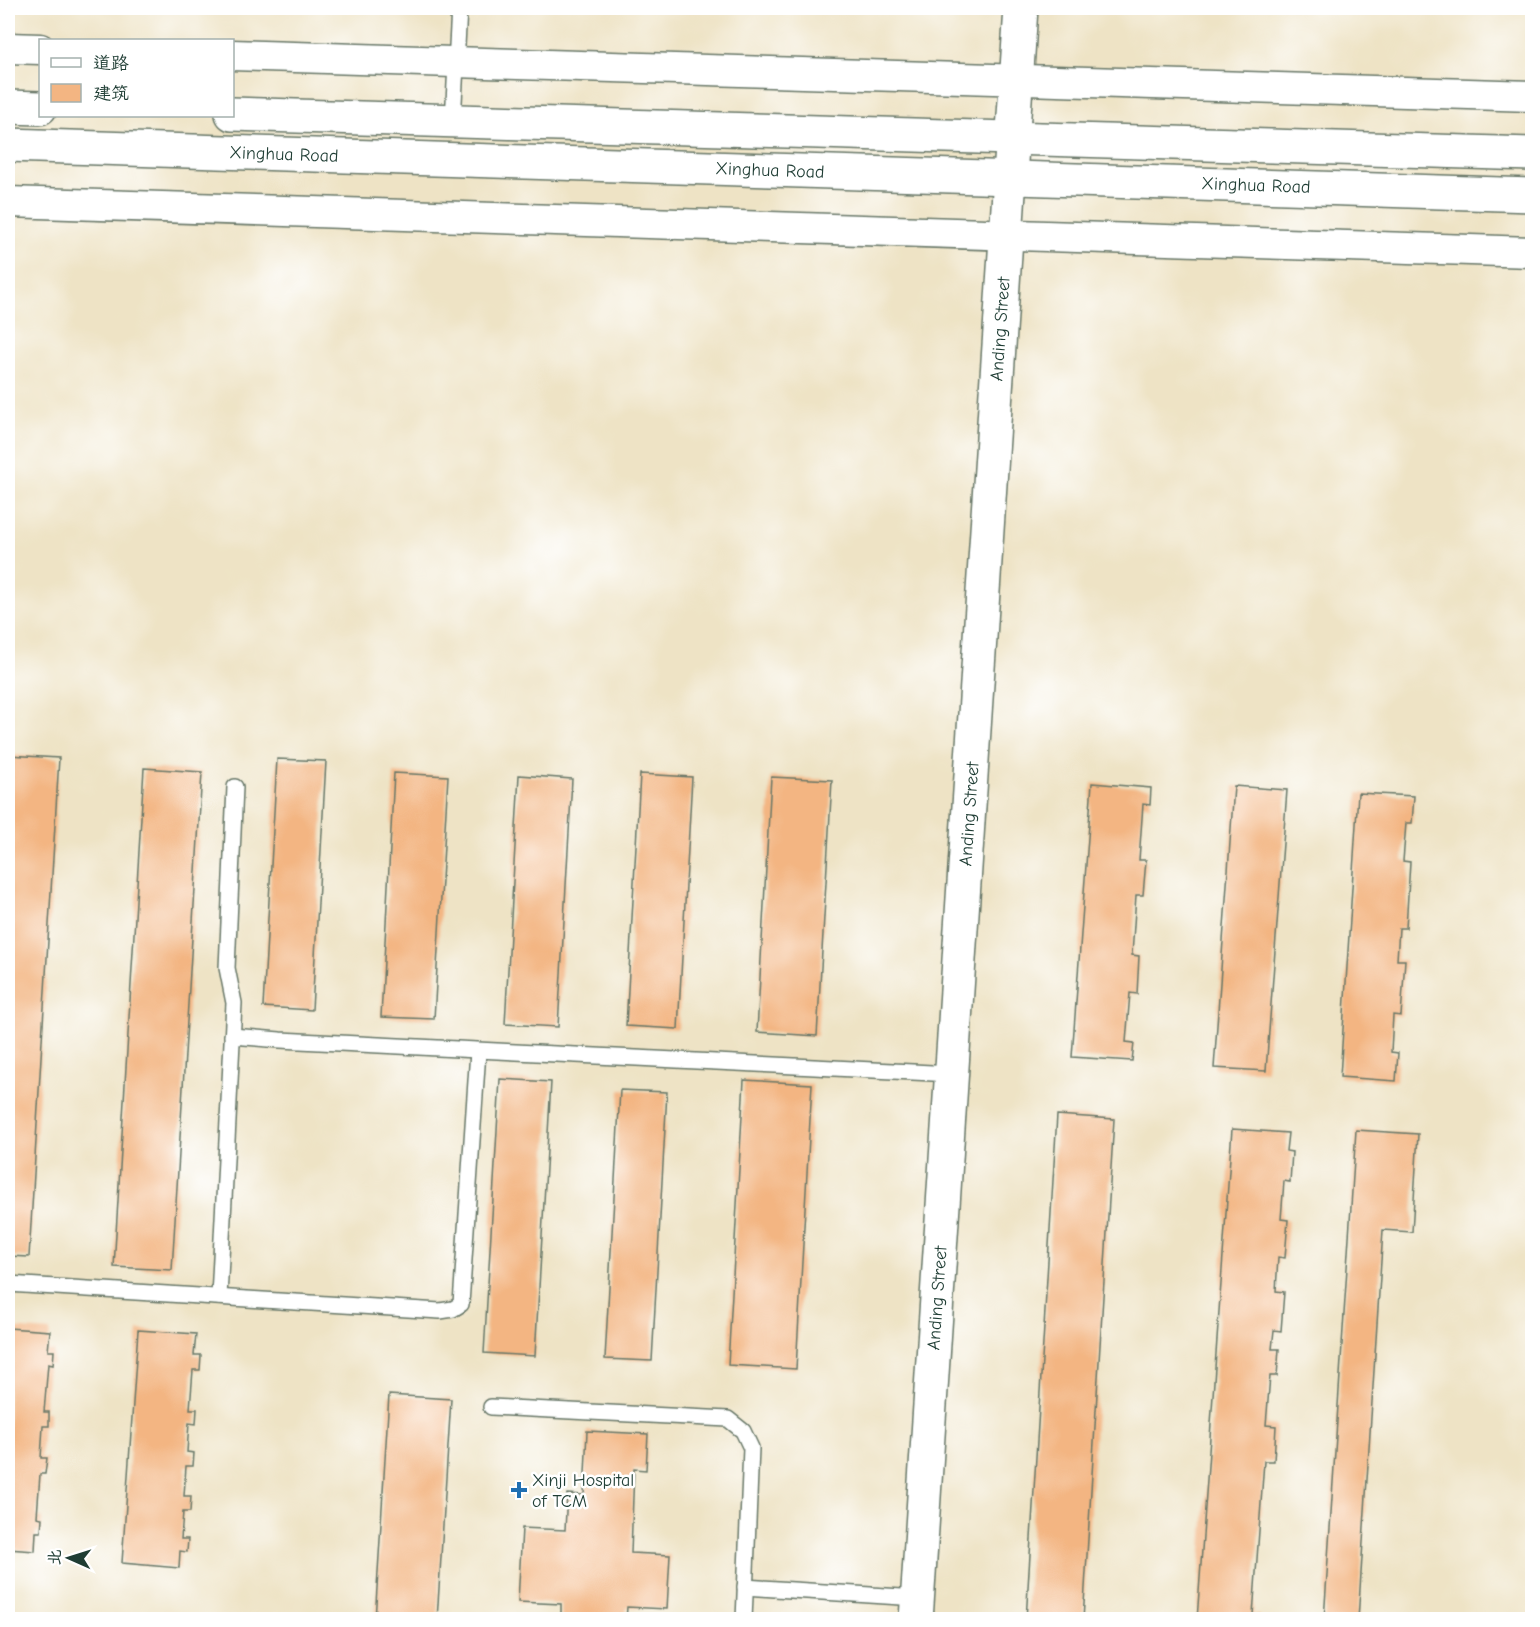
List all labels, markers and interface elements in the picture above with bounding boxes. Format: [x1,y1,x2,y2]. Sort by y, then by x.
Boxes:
legend [39,39,234,117]
text: 道路 [93,53,129,74]
text: 建筑 [93,83,129,104]
street label: Xinghua Road [229,142,339,167]
street label: Xinghua Road [715,158,825,183]
street label: Xinghua Road [1201,173,1311,198]
street label: Anding Street [986,275,1015,382]
street label: Anding Street [955,760,984,867]
street label: Anding Street [923,1244,952,1351]
place label: Xinji Hospital of TCM [532,1470,634,1512]
marker: Xinji Hospital of TCM [510,1481,528,1499]
north arrow [39,1528,99,1588]
text: 北 [46,1549,64,1566]

